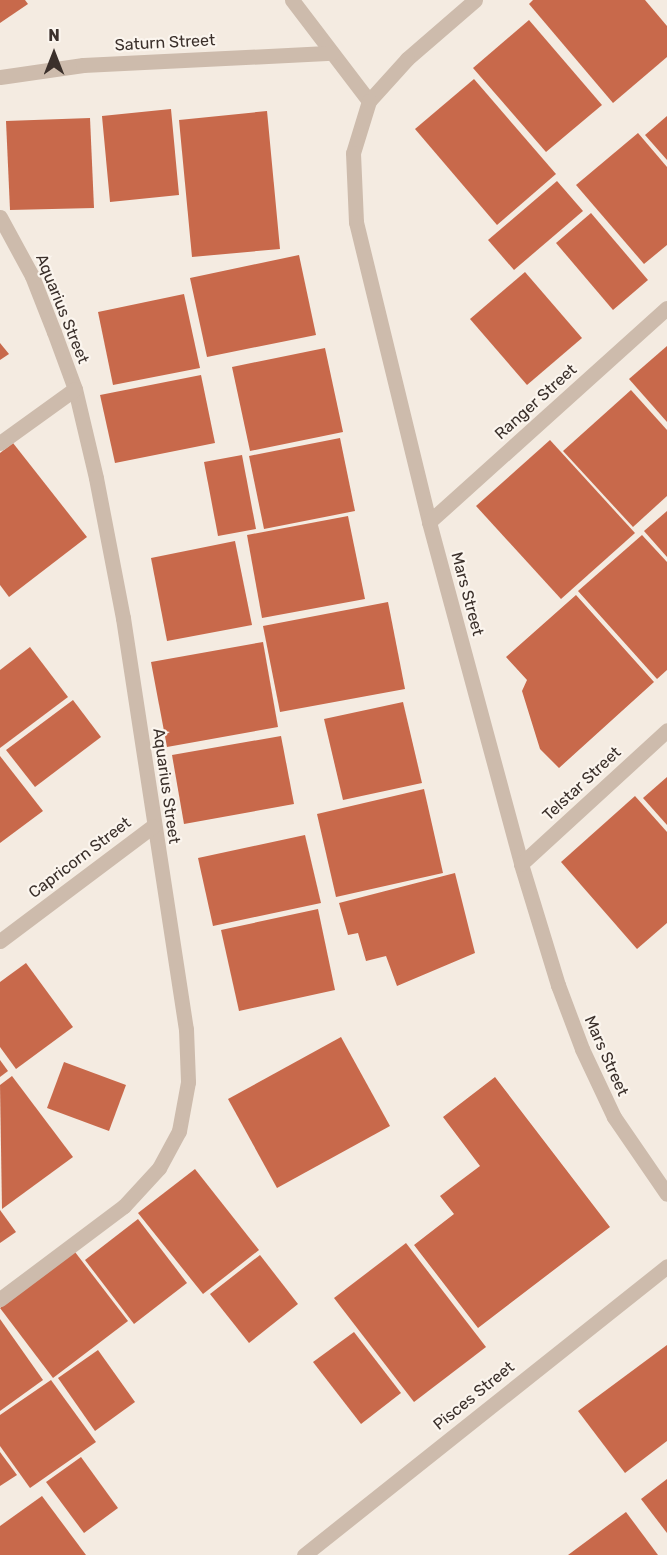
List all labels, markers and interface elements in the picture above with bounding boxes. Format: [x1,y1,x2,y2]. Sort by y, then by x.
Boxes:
north arrow [24,24,84,84]
text: N [48,26,60,45]
street label: Saturn Street [114,31,216,55]
street label: Aquarius Street [31,251,93,367]
street label: Ranger Street [491,360,581,444]
street label: Mars Street [447,550,487,638]
street label: Aquarius Street [148,727,184,845]
street label: Telstar Street [539,743,625,825]
street label: Capricorn Street [25,813,135,903]
street label: Mars Street [580,1013,632,1099]
street label: Pisces Street [430,1358,518,1434]

